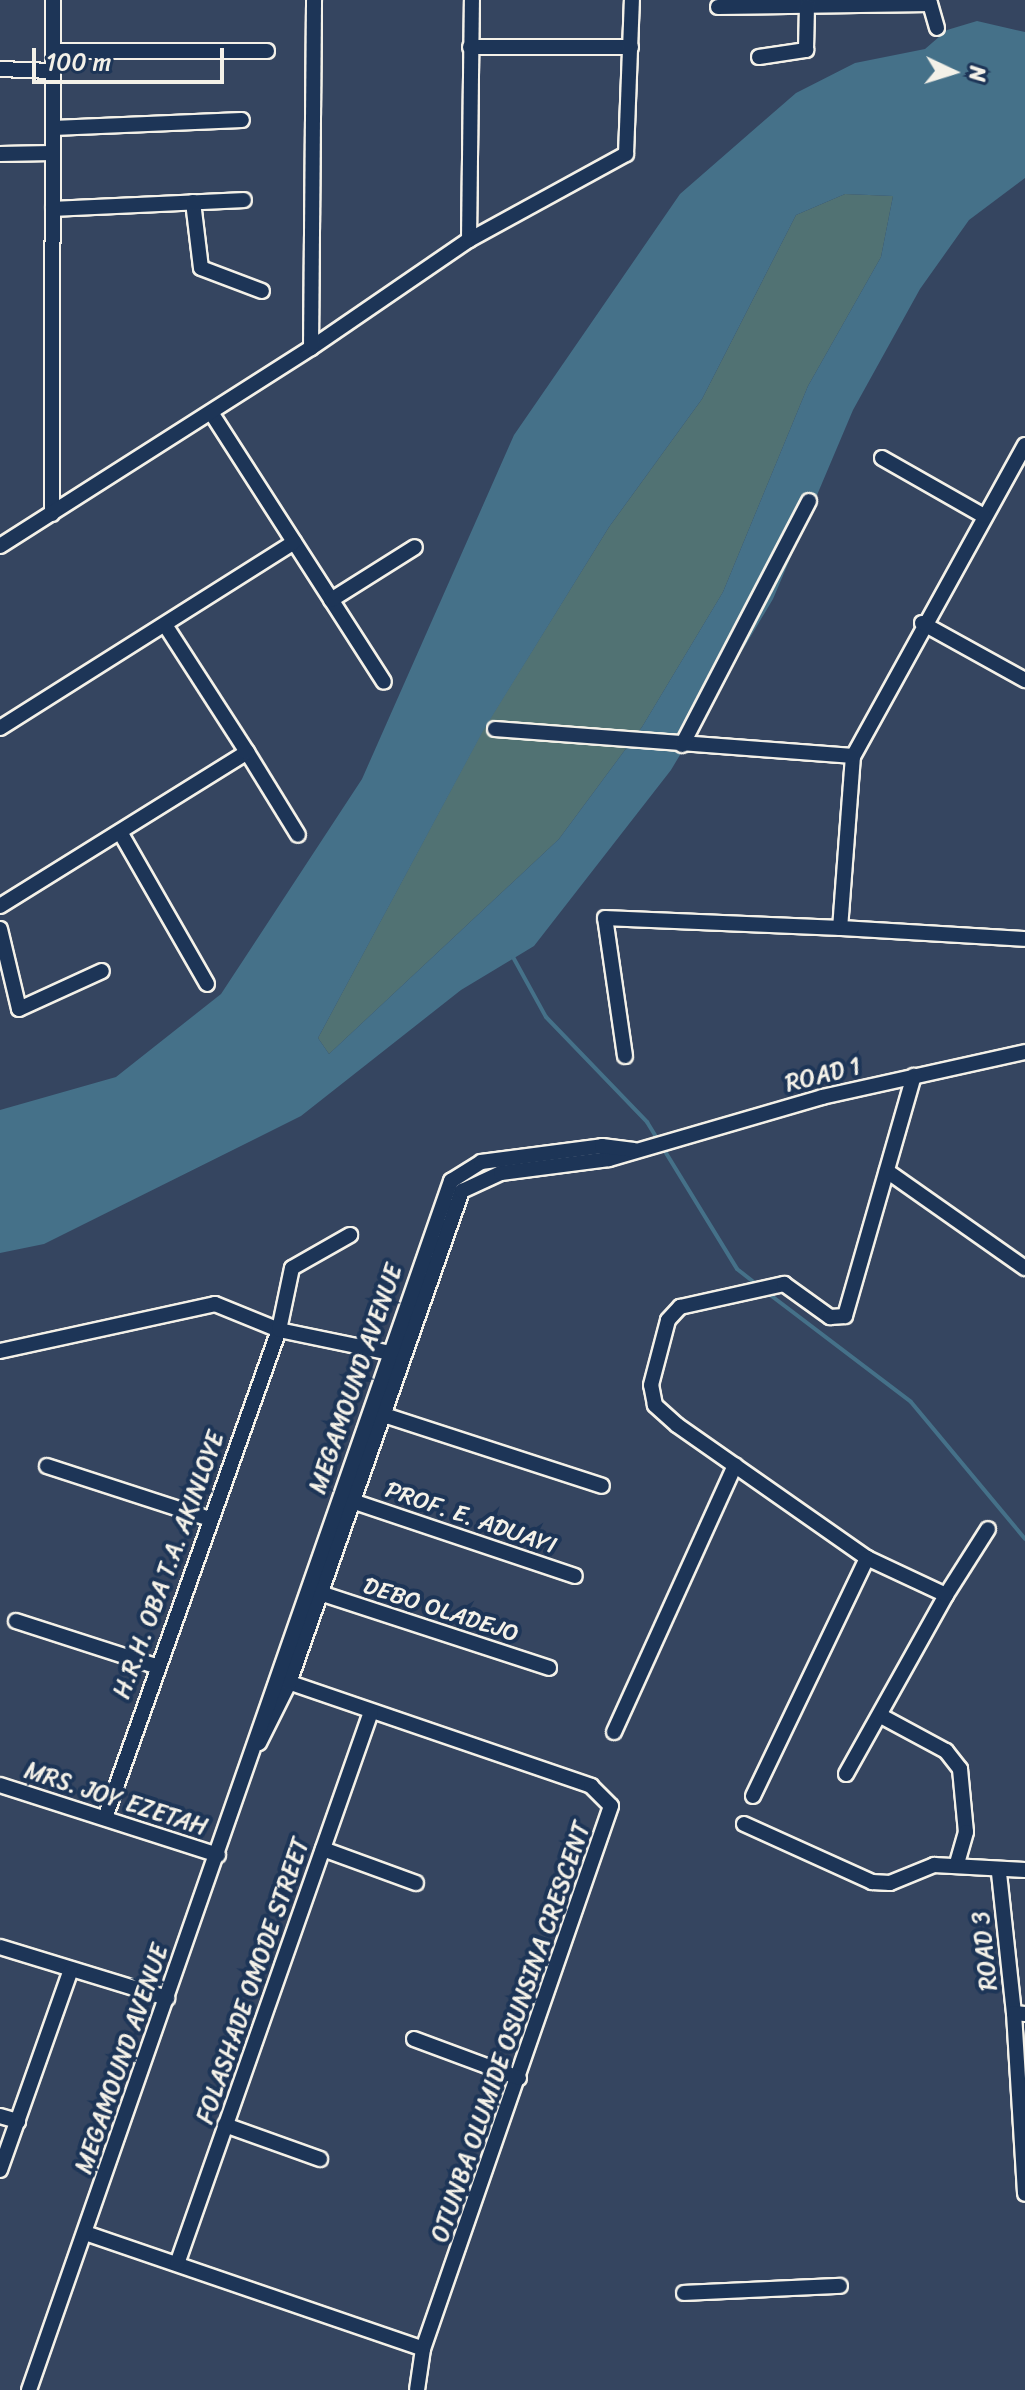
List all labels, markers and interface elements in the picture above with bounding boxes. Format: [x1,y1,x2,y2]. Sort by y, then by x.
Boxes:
scale bar [36,32,228,82]
north arrow [913,32,993,112]
text: 100 m [46,41,111,83]
text: N [957,65,997,83]
street label: ROAD 1 [782,1052,864,1098]
street label: MEGAMOUND AVENUE [303,1261,409,1497]
street label: H.R.H. OBA T.A. AKINLOYE [107,1427,231,1703]
street label: PROF. E. ADUAYI [380,1475,562,1561]
street label: DEBO OLADEJO [360,1571,522,1649]
street label: MRS. JOY EZETAH [21,1756,211,1842]
street label: OTUNBA OLUMIDE OSUNSINA CRESCENT [426,1820,596,2244]
street label: FOLASHADE OMODE STREET [190,1834,316,2128]
street label: ROAD 3 [967,1910,1003,1992]
street label: MEGAMOUND AVENUE [69,1941,175,2177]

